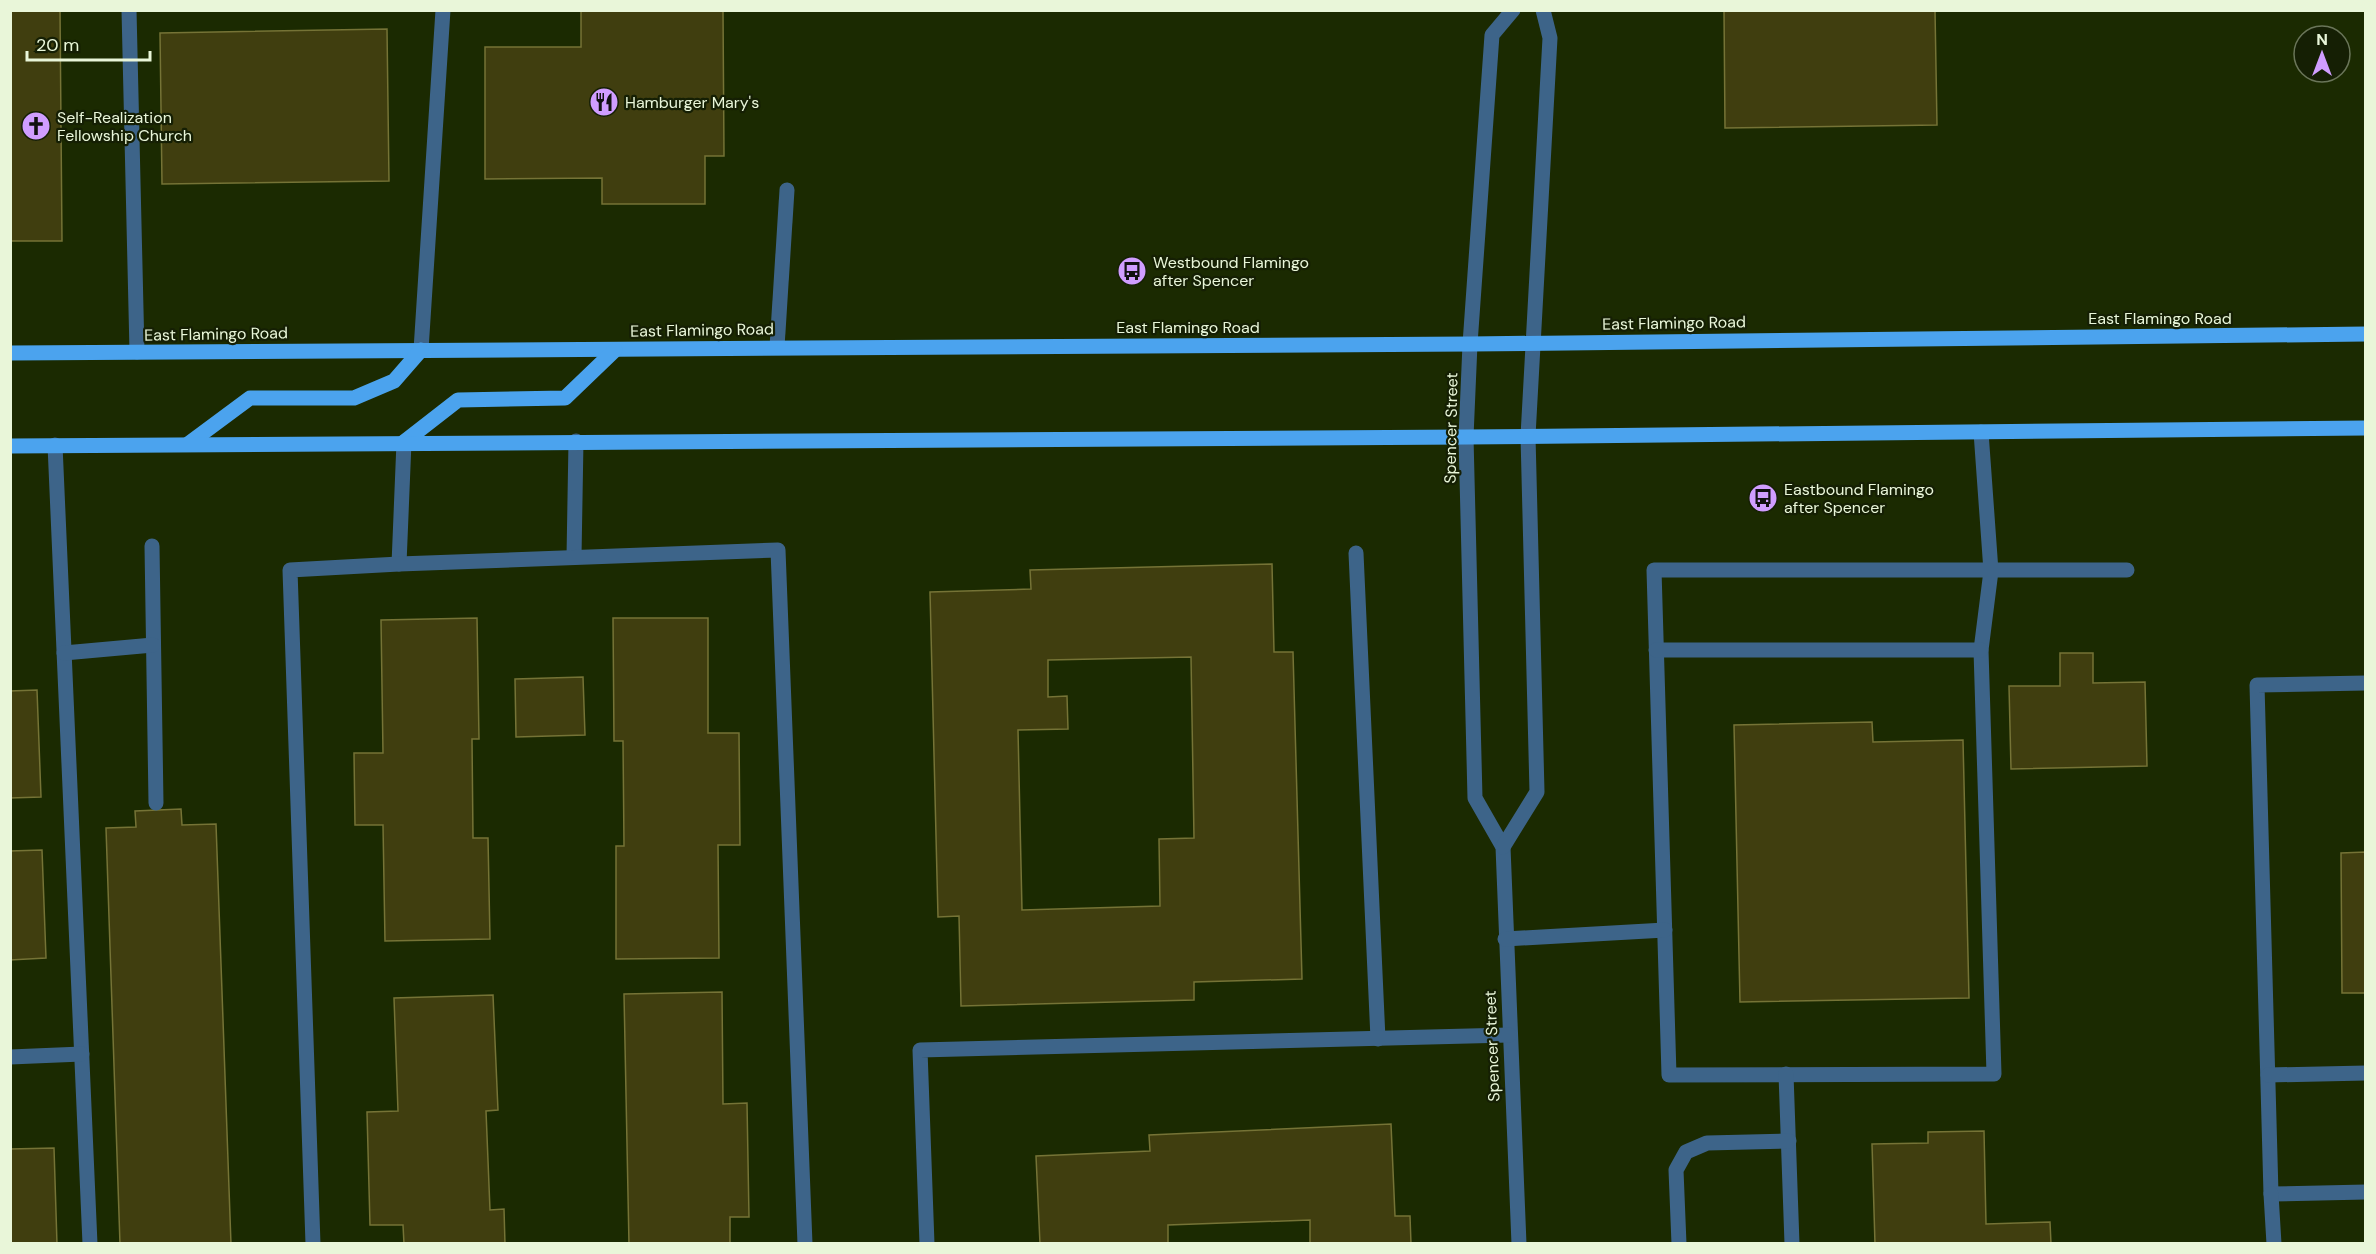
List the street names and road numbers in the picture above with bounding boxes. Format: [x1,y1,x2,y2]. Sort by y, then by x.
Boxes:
street label: East Flamingo Road [2088,308,2232,329]
street label: East Flamingo Road [1602,311,1746,335]
street label: East Flamingo Road [1116,317,1260,338]
street label: East Flamingo Road [630,318,774,342]
street label: East Flamingo Road [144,322,288,346]
street label: Spencer Street [1440,372,1462,484]
street label: Spencer Street [1480,990,1504,1102]

